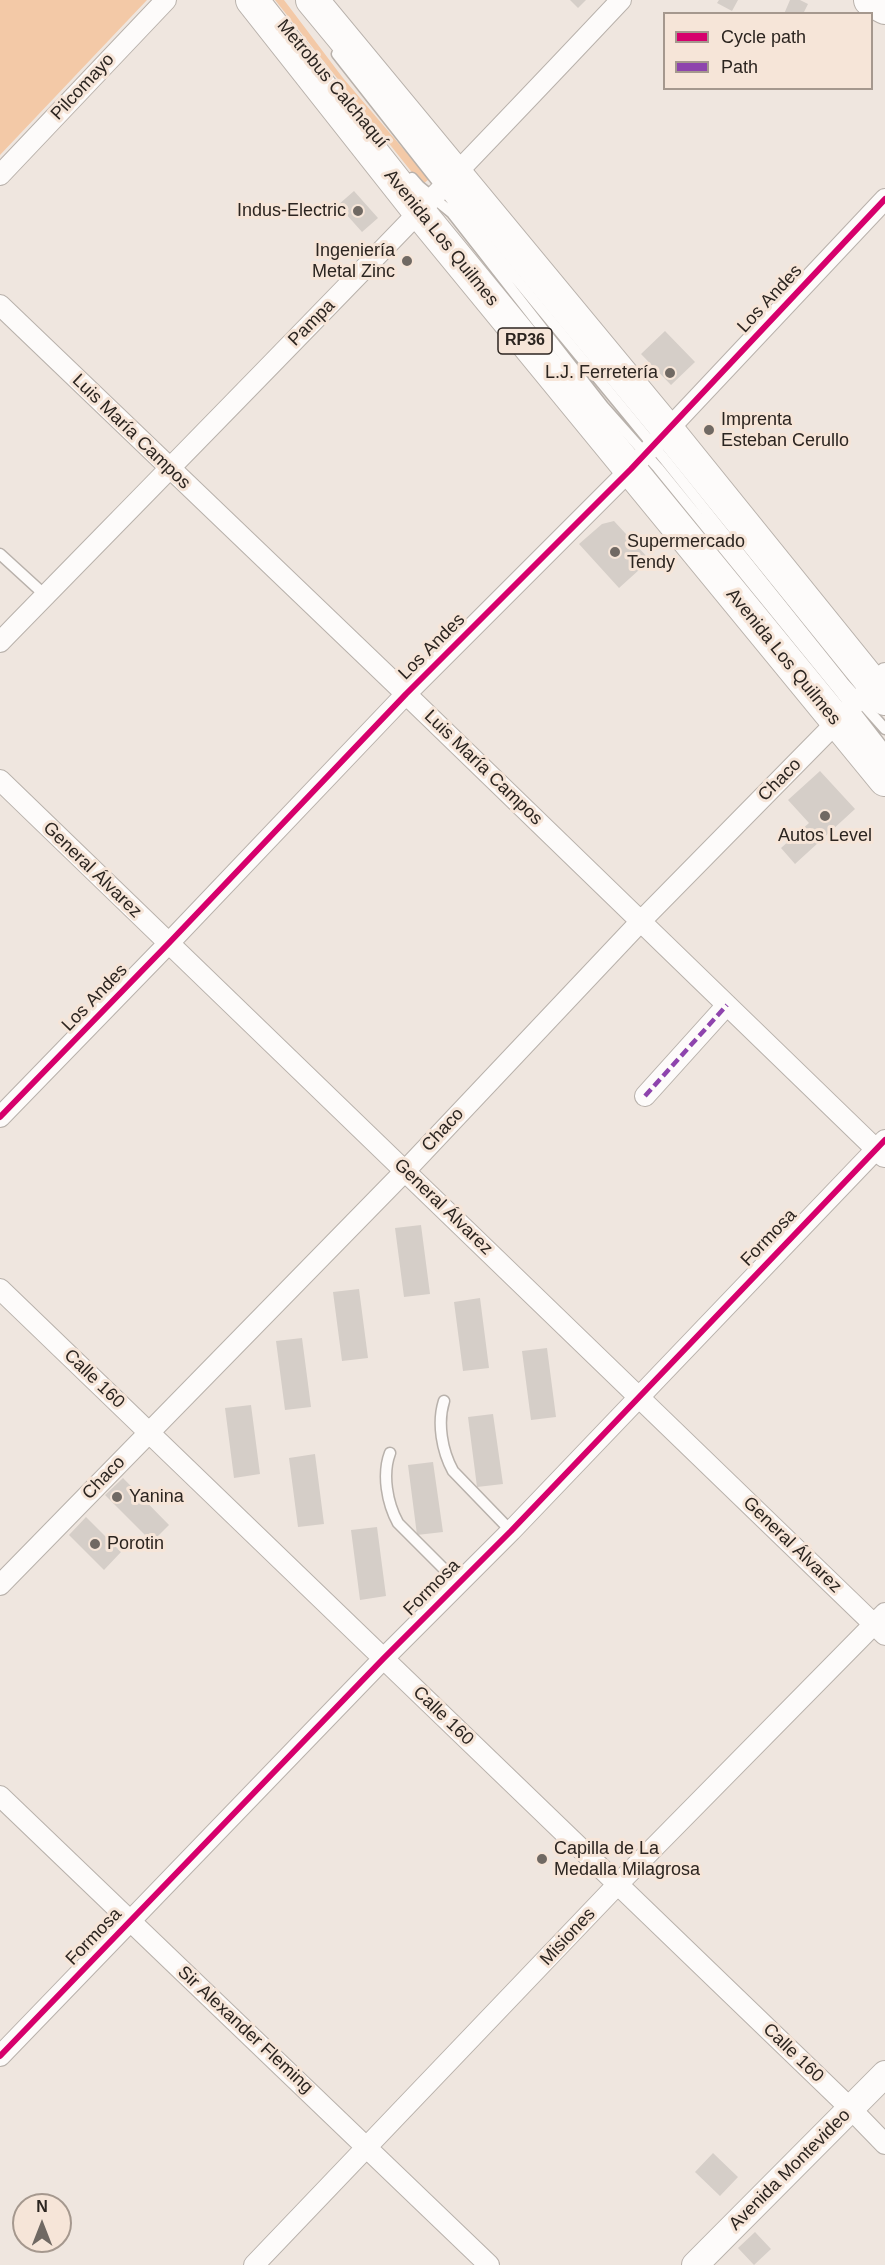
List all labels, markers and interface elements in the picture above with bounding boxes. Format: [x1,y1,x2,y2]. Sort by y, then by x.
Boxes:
legend [663,12,873,90]
street label: Metrobus Calchaquí [272,15,392,153]
text: Cycle path [721,27,806,47]
street label: Pilcomayo [47,49,119,125]
text: Path [721,57,758,77]
street label: Avenida Los Quilmes [379,165,503,311]
place label: Indus-Electric [237,200,346,222]
marker: Indus-Electric [351,204,365,218]
place label: Ingeniería Metal Zinc [312,240,395,282]
marker: Ingeniería Metal Zinc [400,254,414,268]
street label: Los Andes [733,261,807,337]
street label: Pampa [284,295,340,351]
road number: RP36 [498,328,552,354]
place label: L.J. Ferretería [545,362,658,384]
marker: L.J. Ferretería [663,366,677,380]
street label: Luis María Campos [67,370,195,494]
place label: Imprenta Esteban Cerullo [721,409,849,452]
marker: Imprenta Esteban Cerullo [702,423,716,437]
place label: Supermercado Tendy [627,531,745,574]
marker: Supermercado Tendy [608,545,622,559]
street label: Avenida Los Quilmes [721,584,845,730]
street label: Los Andes [394,609,470,685]
street label: Luis María Campos [419,706,547,830]
street label: Chaco [754,754,806,806]
marker: Autos Level [818,809,832,823]
street label: General Álvarez [38,817,146,923]
place label: Autos Level [778,825,872,847]
street label: Los Andes [58,960,132,1036]
street label: Chaco [417,1104,469,1156]
street label: General Álvarez [389,1154,497,1260]
street label: Formosa [737,1205,801,1271]
street label: Calle 160 [59,1345,129,1413]
street label: Chaco [78,1452,130,1504]
place label: Yanina [129,1486,184,1508]
marker: Yanina [110,1490,124,1504]
street label: General Álvarez [738,1492,846,1598]
place label: Porotin [107,1533,164,1555]
marker: Porotin [88,1537,102,1551]
street label: Formosa [399,1555,465,1621]
street label: Calle 160 [408,1682,478,1750]
place label: Capilla de La Medalla Milagrosa [554,1838,700,1880]
marker: Capilla de La Medalla Milagrosa [535,1852,549,1866]
street label: Formosa [62,1904,126,1970]
street label: Misiones [536,1904,600,1970]
street label: Sir Alexander Fleming [173,1962,317,2098]
street label: Calle 160 [758,2019,828,2087]
street label: Avenida Montevideo [725,2105,855,2235]
north arrow [12,2193,72,2253]
text: N [36,2198,48,2215]

